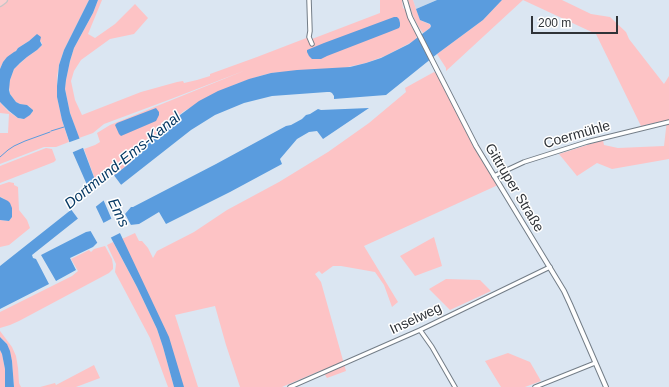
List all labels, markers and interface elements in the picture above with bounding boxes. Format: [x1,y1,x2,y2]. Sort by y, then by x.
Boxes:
scale bar [533,8,620,34]
text: 200 m [538,16,571,30]
water label: Dortmund-Ems-Kanal [61,109,185,213]
street label: Coermühle [542,117,612,153]
street label: Gittruper Straße [481,141,547,235]
water label: Ems [103,196,133,230]
street label: Inselweg [387,300,445,338]

